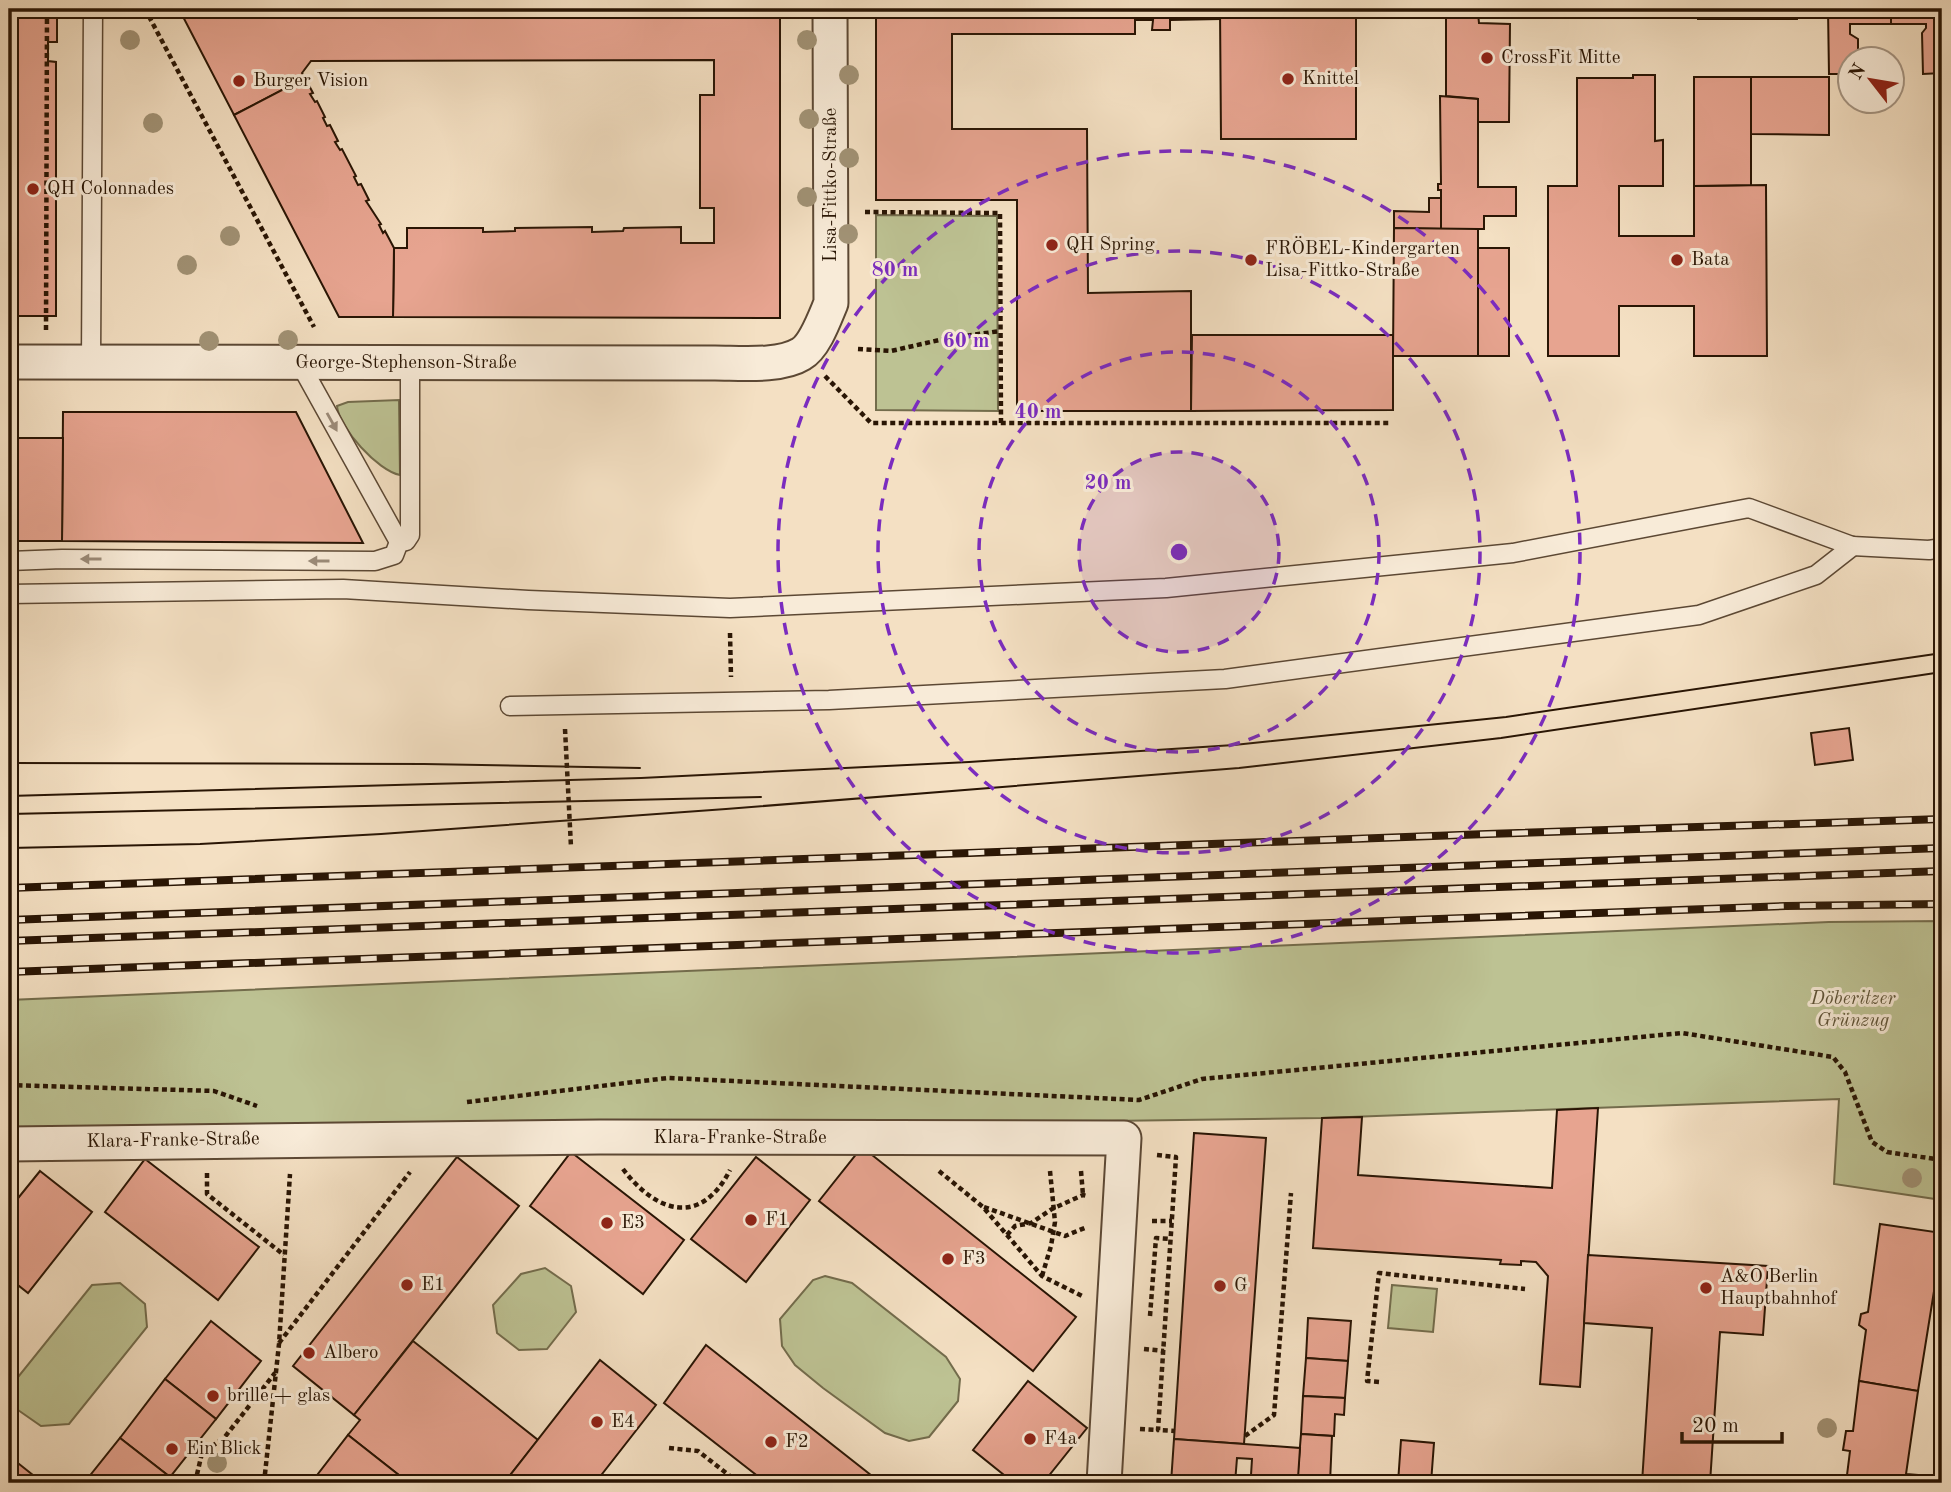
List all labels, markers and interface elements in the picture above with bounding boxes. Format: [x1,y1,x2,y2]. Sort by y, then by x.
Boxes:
north arrow [1836,46,1906,116]
place label: CrossFit Mitte [1501,49,1620,68]
marker: CrossFit Mitte [1479,50,1495,66]
text: N [1847,61,1871,84]
place label: Knittel [1302,70,1359,89]
marker: Knittel [1280,71,1296,87]
place label: Burger Vision [253,72,368,91]
marker: Burger Vision [231,73,247,89]
street label: Lisa-Fittko-Straße [822,108,841,262]
place label: QH Colonnades [47,180,174,199]
marker: QH Colonnades [25,181,41,197]
place label: QH Spring [1066,236,1155,255]
place label: FRÖBEL-Kindergarten Lisa-Fittko-Straße [1265,236,1460,281]
marker: QH Spring [1044,237,1060,253]
place label: Bata [1691,251,1730,270]
marker: FRÖBEL-Kindergarten Lisa-Fittko-Straße [1243,252,1259,268]
marker: Bata [1669,252,1685,268]
text: 80 m [871,260,919,281]
text: 60 m [942,331,990,352]
street label: George-Stephenson-Straße [295,354,517,373]
text: 40 m [1014,402,1062,423]
one-way arrow [326,412,338,432]
text: 20 m [1084,473,1132,494]
centre of rings [1167,540,1191,564]
one-way arrow [80,553,102,565]
one-way arrow [308,555,330,566]
park label: Döberitzer Grünzug [1810,990,1896,1031]
street label: Klara-Franke-Straße [653,1129,827,1148]
street label: Klara-Franke-Straße [86,1130,260,1152]
place label: F1 [765,1211,789,1230]
marker: F1 [743,1212,759,1228]
place label: E3 [621,1214,645,1233]
marker: E3 [599,1215,615,1231]
place label: F3 [962,1250,986,1269]
marker: F3 [940,1251,956,1267]
place label: A&O Berlin Hauptbahnhof [1720,1268,1837,1309]
place label: E1 [421,1276,445,1295]
marker: E1 [399,1277,415,1293]
place label: G [1234,1277,1248,1296]
marker: G [1212,1278,1228,1294]
marker: A&O Berlin Hauptbahnhof [1698,1280,1714,1296]
place label: Albero [323,1344,378,1363]
marker: Albero [301,1345,317,1361]
place label: brille + glas [227,1387,330,1406]
marker: brille + glas [205,1388,221,1404]
scale bar [1682,1401,1781,1445]
place label: E4 [611,1413,635,1432]
marker: E4 [589,1414,605,1430]
text: 20 m [1692,1416,1739,1437]
place label: F4a [1044,1430,1078,1449]
marker: F4a [1022,1431,1038,1447]
place label: F2 [785,1433,809,1452]
marker: F2 [763,1434,779,1450]
place label: Ein Blick [186,1440,261,1459]
marker: Ein Blick [164,1441,180,1457]

